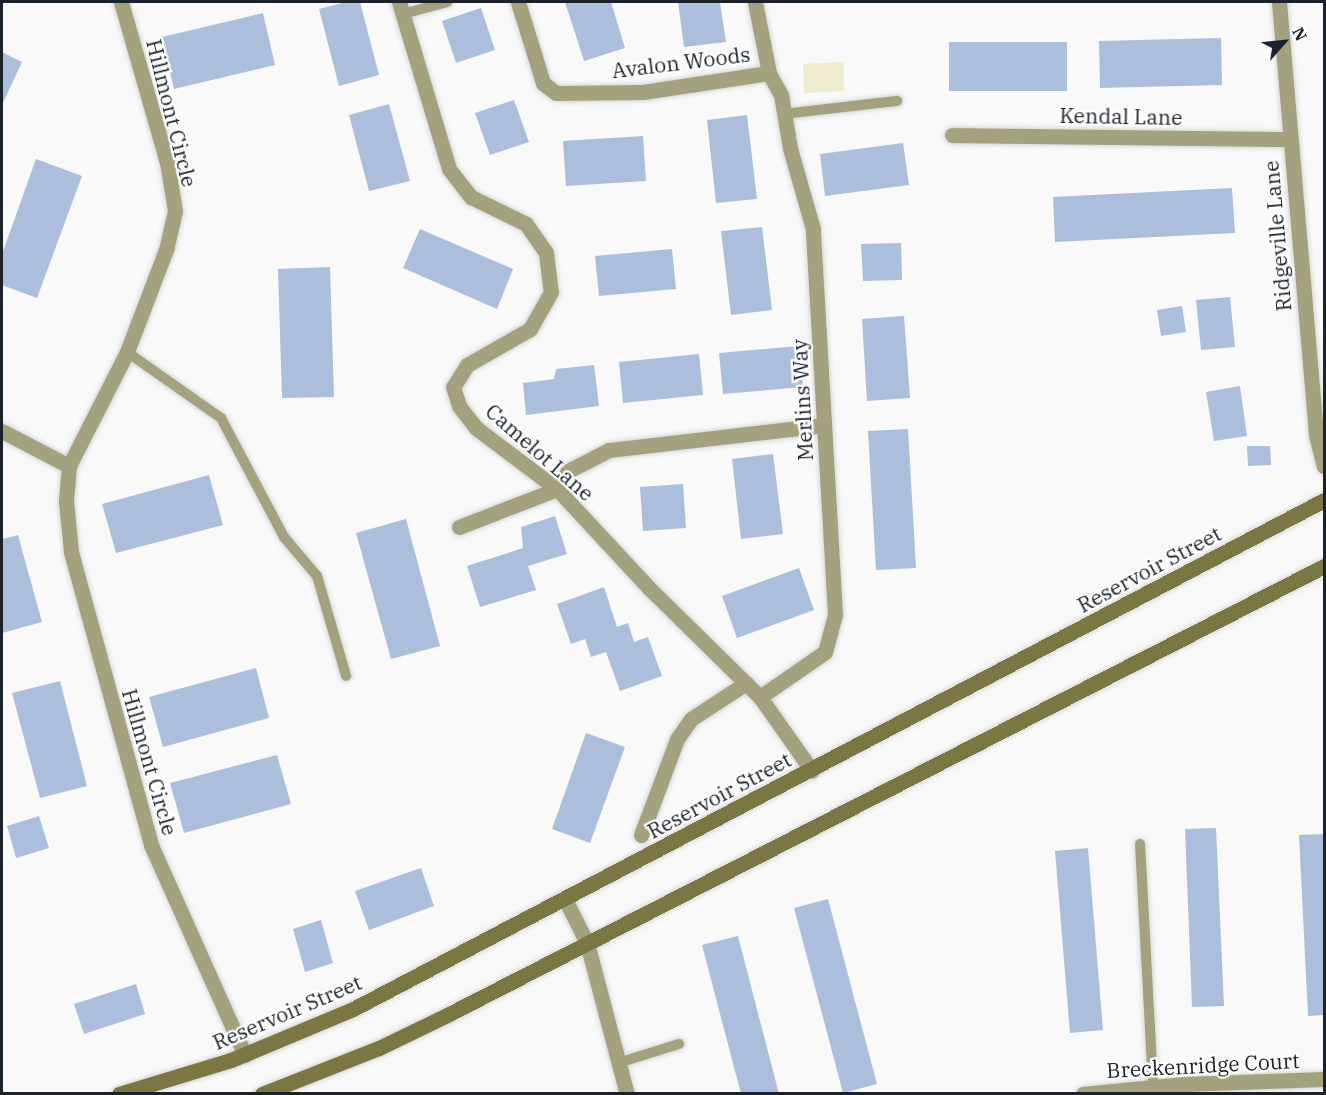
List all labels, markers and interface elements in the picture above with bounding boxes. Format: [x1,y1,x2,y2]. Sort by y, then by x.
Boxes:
north arrow [1254,12,1314,72]
text: N [1288,24,1312,44]
street label: Hillmont Circle [141,37,203,189]
street label: Avalon Woods [610,41,752,83]
street label: Kendal Lane [1059,102,1183,130]
street label: Ridgeville Lane [1258,160,1296,312]
street label: Merlins Way [786,338,818,462]
street label: Camelot Lane [481,398,599,506]
street label: Reservoir Street [1073,521,1225,617]
street label: Hillmont Circle [117,686,183,838]
street label: Reservoir Street [643,747,795,843]
street label: Reservoir Street [209,969,365,1055]
street label: Breckenridge Court [1106,1047,1300,1083]

